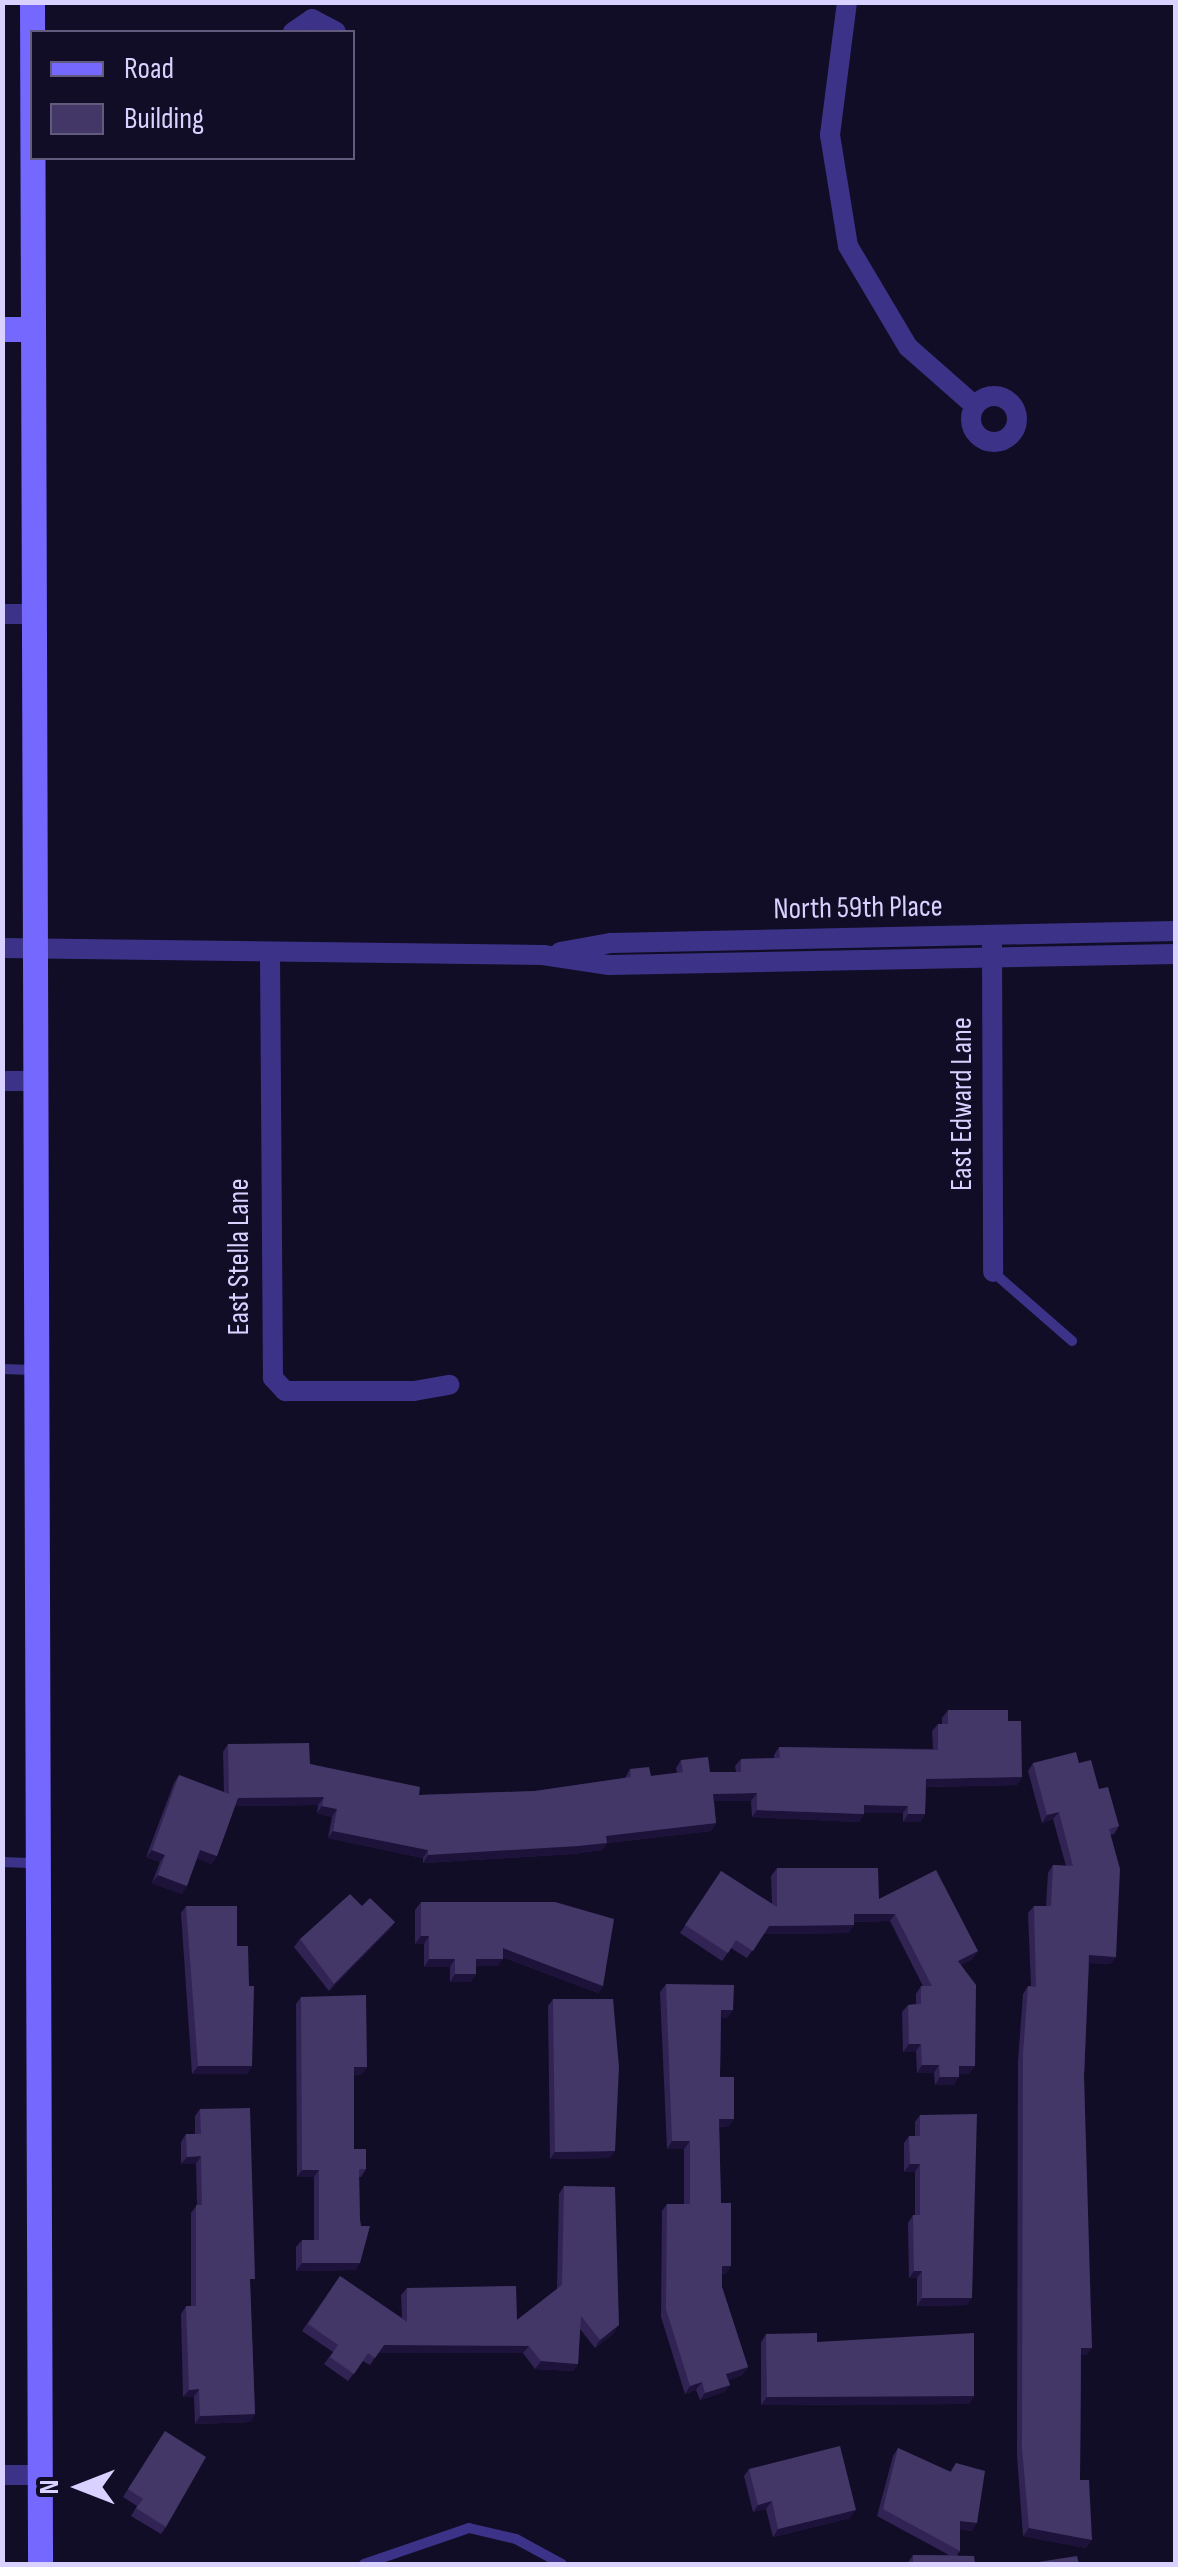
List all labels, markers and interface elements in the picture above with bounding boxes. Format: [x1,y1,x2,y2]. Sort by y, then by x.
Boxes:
legend [30,30,355,160]
text: Road [124,51,174,87]
text: Building [124,101,204,137]
street label: North 59th Place [773,889,943,927]
street label: East Edward Lane [944,1017,980,1191]
street label: East Stella Lane [221,1179,257,1335]
north arrow [30,2437,130,2537]
text: N [33,2480,66,2494]

